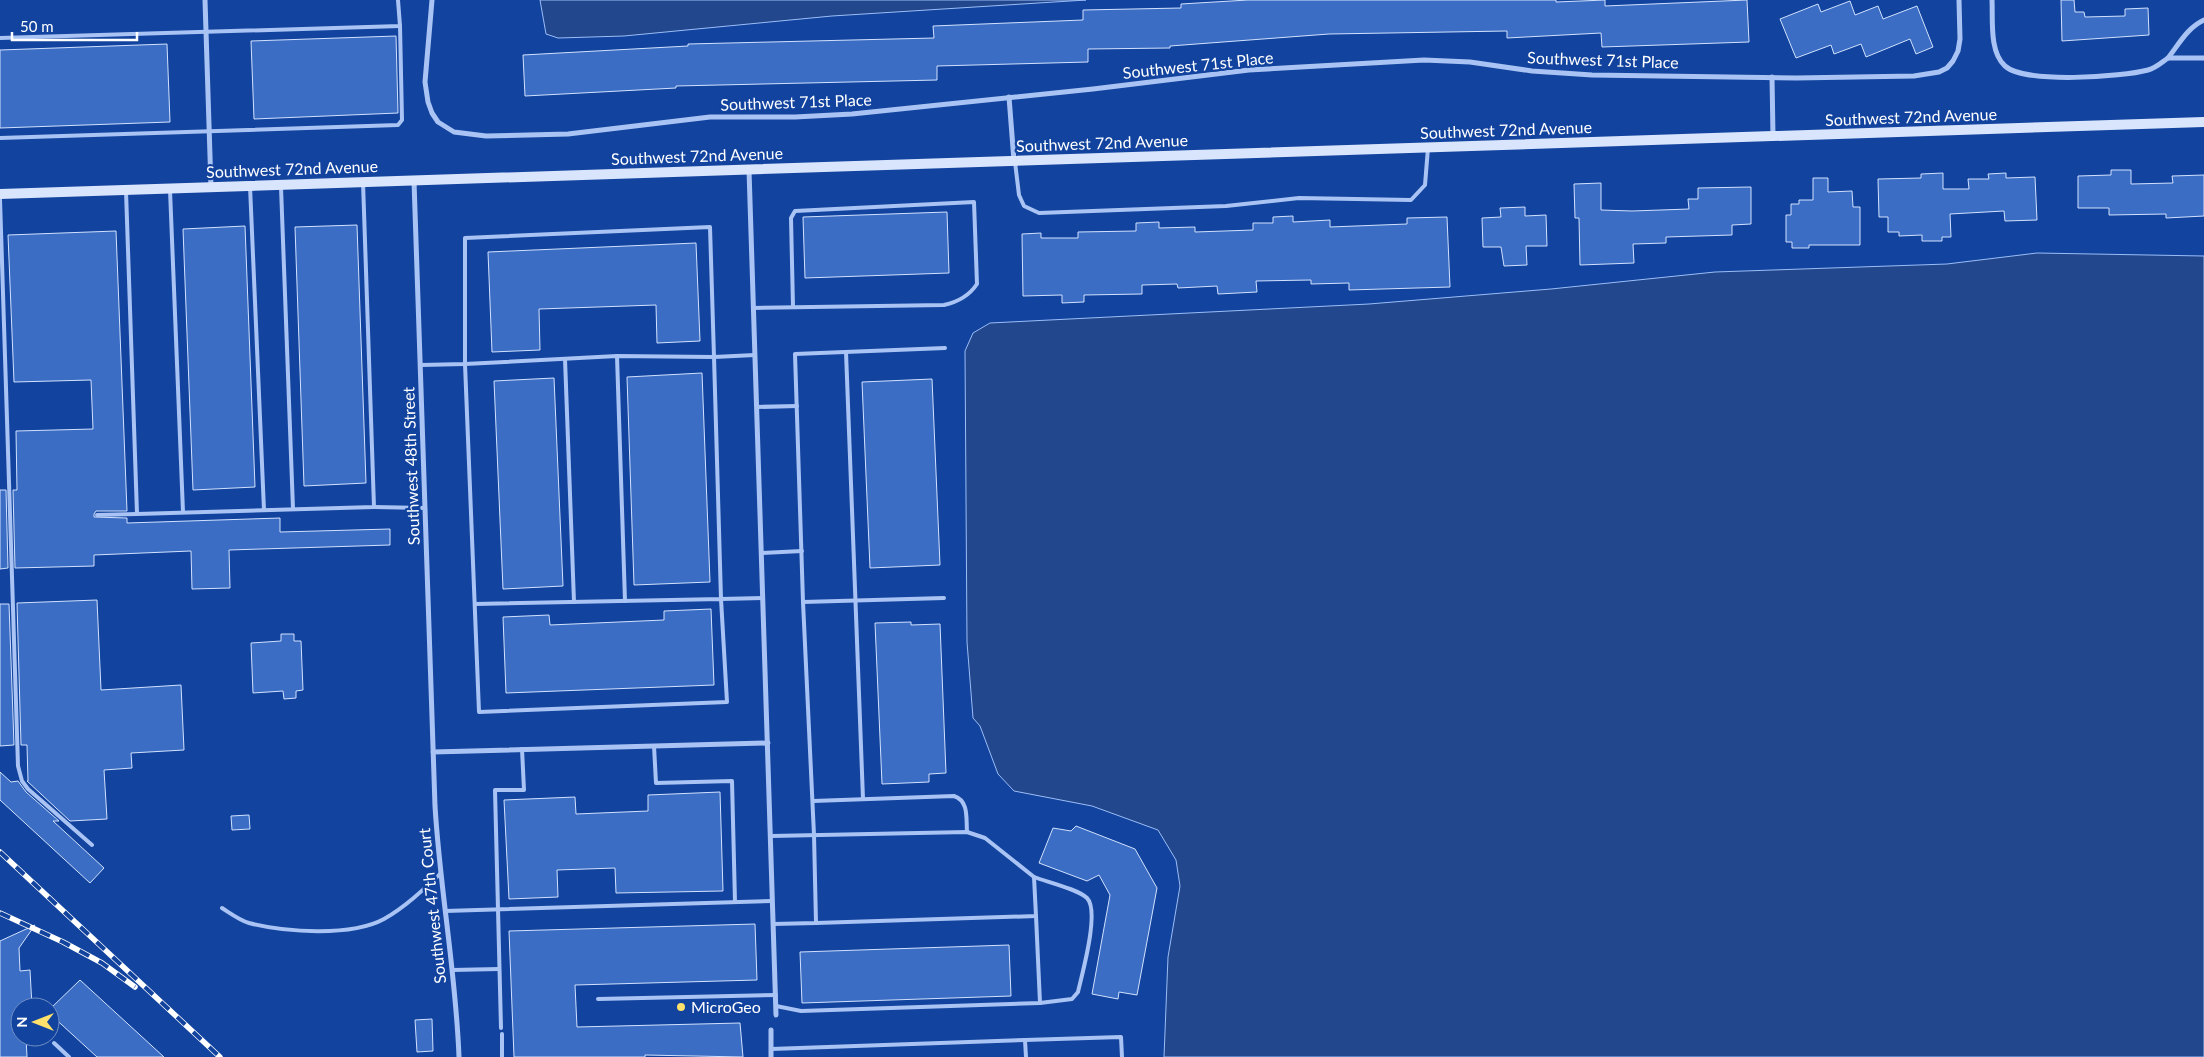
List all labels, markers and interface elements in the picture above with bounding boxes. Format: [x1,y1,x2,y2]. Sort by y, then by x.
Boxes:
scale bar [12,10,138,42]
text: 50 m [20,17,54,35]
street label: Southwest 71st Place [1122,47,1274,82]
street label: Southwest 71st Place [1527,47,1679,72]
street label: Southwest 71st Place [720,89,872,114]
street label: Southwest 72nd Avenue [1825,104,1997,129]
street label: Southwest 72nd Avenue [1420,117,1592,142]
street label: Southwest 72nd Avenue [1016,130,1188,155]
street label: Southwest 72nd Avenue [611,143,783,168]
street label: Southwest 72nd Avenue [206,156,378,181]
street label: Southwest 48th Street [398,386,423,545]
street label: Southwest 47th Court [414,827,449,985]
north arrow [10,997,60,1047]
place label: MicroGeo [691,997,761,1016]
marker: MicroGeo [675,1001,687,1013]
text: N [13,1017,30,1027]

